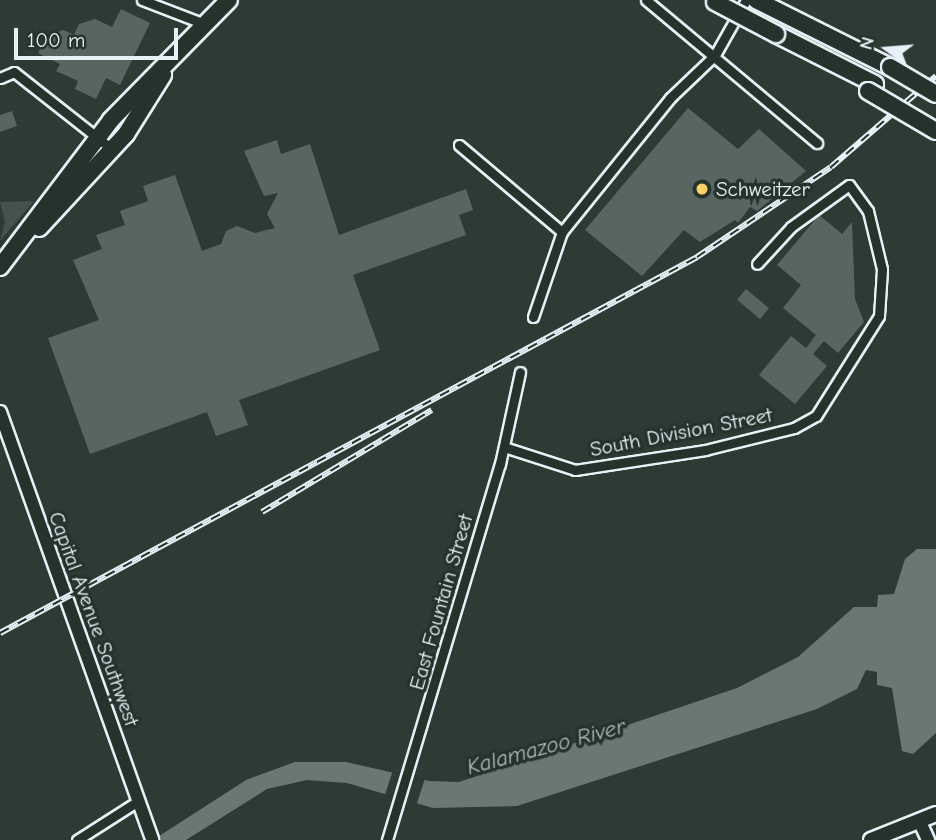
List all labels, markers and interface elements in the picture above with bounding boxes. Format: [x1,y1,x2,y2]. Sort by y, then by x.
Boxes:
scale bar [18,14,182,58]
north arrow [852,14,922,84]
text: 100 m [27,28,85,52]
text: N [855,34,879,52]
place label: Schweitzer [716,176,810,202]
marker: Schweitzer [694,181,710,197]
street label: South Division Street [588,402,774,462]
street label: Capital Avenue Southwest [43,508,145,730]
street label: East Fountain Street [404,511,478,693]
water label: Kalamazoo River [464,713,628,781]

